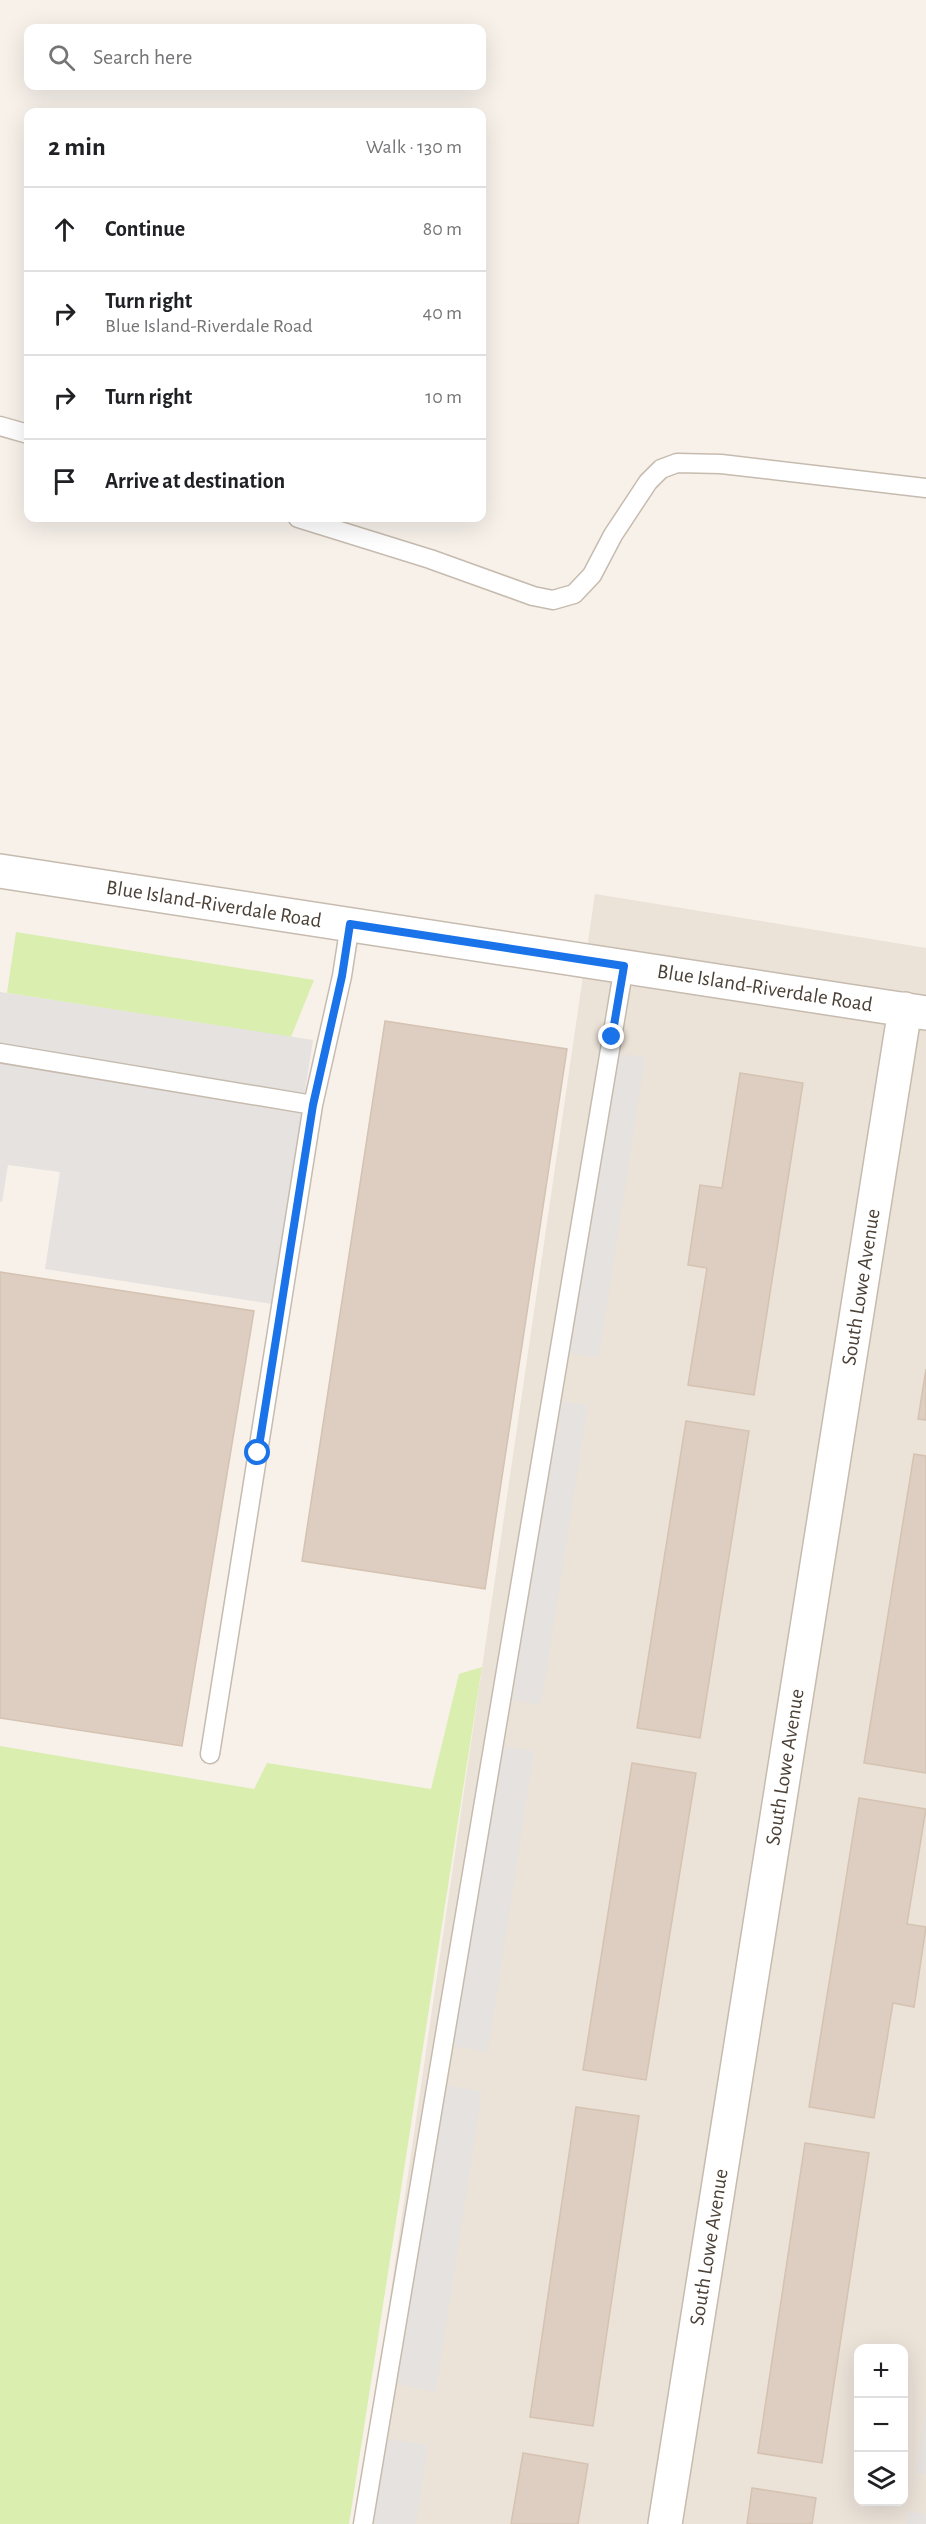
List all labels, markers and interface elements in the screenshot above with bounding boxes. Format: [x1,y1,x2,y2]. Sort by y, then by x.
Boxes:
search box [24,24,486,90]
icon: search [45,41,78,74]
text: Search here [93,46,192,68]
text: 2 min [48,134,106,160]
text: Walk · 130 m [366,137,462,157]
icon: ahead [48,213,81,246]
text: Continue [105,218,185,240]
text: 80 m [423,219,462,239]
text: Turn right [105,290,192,312]
icon: right [48,297,81,330]
text: 40 m [423,303,462,323]
text: Blue Island-Riverdale Road [105,316,313,336]
icon: right [48,381,81,414]
text: Turn right [105,386,192,408]
text: 10 m [425,387,462,407]
icon: arrive [48,465,81,498]
text: Arrive at destination [105,470,285,492]
street label: Blue Island-Riverdale Road [105,877,323,931]
street label: Blue Island-Riverdale Road [656,961,874,1015]
route end [598,1023,624,1049]
street label: South Lowe Avenue [838,1207,884,1367]
route start [244,1439,270,1465]
street label: South Lowe Avenue [762,1687,808,1847]
street label: South Lowe Avenue [686,2167,732,2327]
map controls [854,2344,908,2506]
button: + [854,2344,908,2398]
button: − [854,2398,908,2452]
button: layers [854,2452,908,2506]

